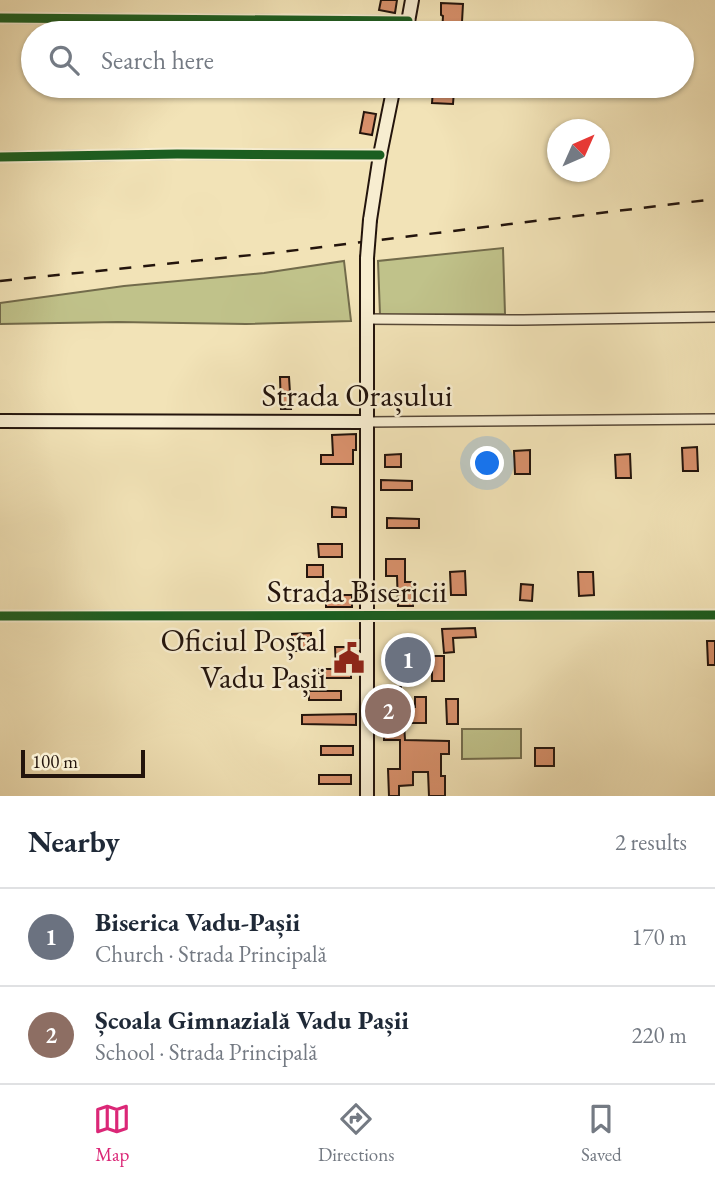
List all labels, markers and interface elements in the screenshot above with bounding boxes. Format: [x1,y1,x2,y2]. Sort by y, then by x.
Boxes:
search box [21,21,694,98]
icon: search [45,41,83,79]
text: Search here [101,43,214,77]
north arrow [547,119,610,182]
street label: Strada Orașului [261,374,453,416]
your location [470,446,504,480]
street label: Strada Bisericii [267,570,447,612]
place label: Oficiul Poștal Vadu Pașii [160,619,326,698]
pin: 1 [385,634,431,686]
public building icon: Oficiul Poștal Vadu Pașii [332,641,366,675]
pin: 2 [365,685,411,737]
scale bar [21,747,145,779]
text: 100 m [32,749,78,774]
text: Nearby [28,822,120,861]
text: 2 results [615,827,687,857]
text: Biserica Vadu-Pașii [95,905,300,939]
text: 1 [45,922,57,952]
text: 170 m [631,922,687,952]
text: Church · Strada Principală [95,939,327,969]
text: Școala Gimnazială Vadu Pașii [95,1003,409,1037]
text: 2 [45,1020,57,1050]
text: 220 m [631,1020,687,1050]
text: School · Strada Principală [95,1037,317,1067]
tab: Map [93,1100,131,1167]
tab: Directions [318,1100,394,1167]
tab: Saved [581,1100,622,1167]

